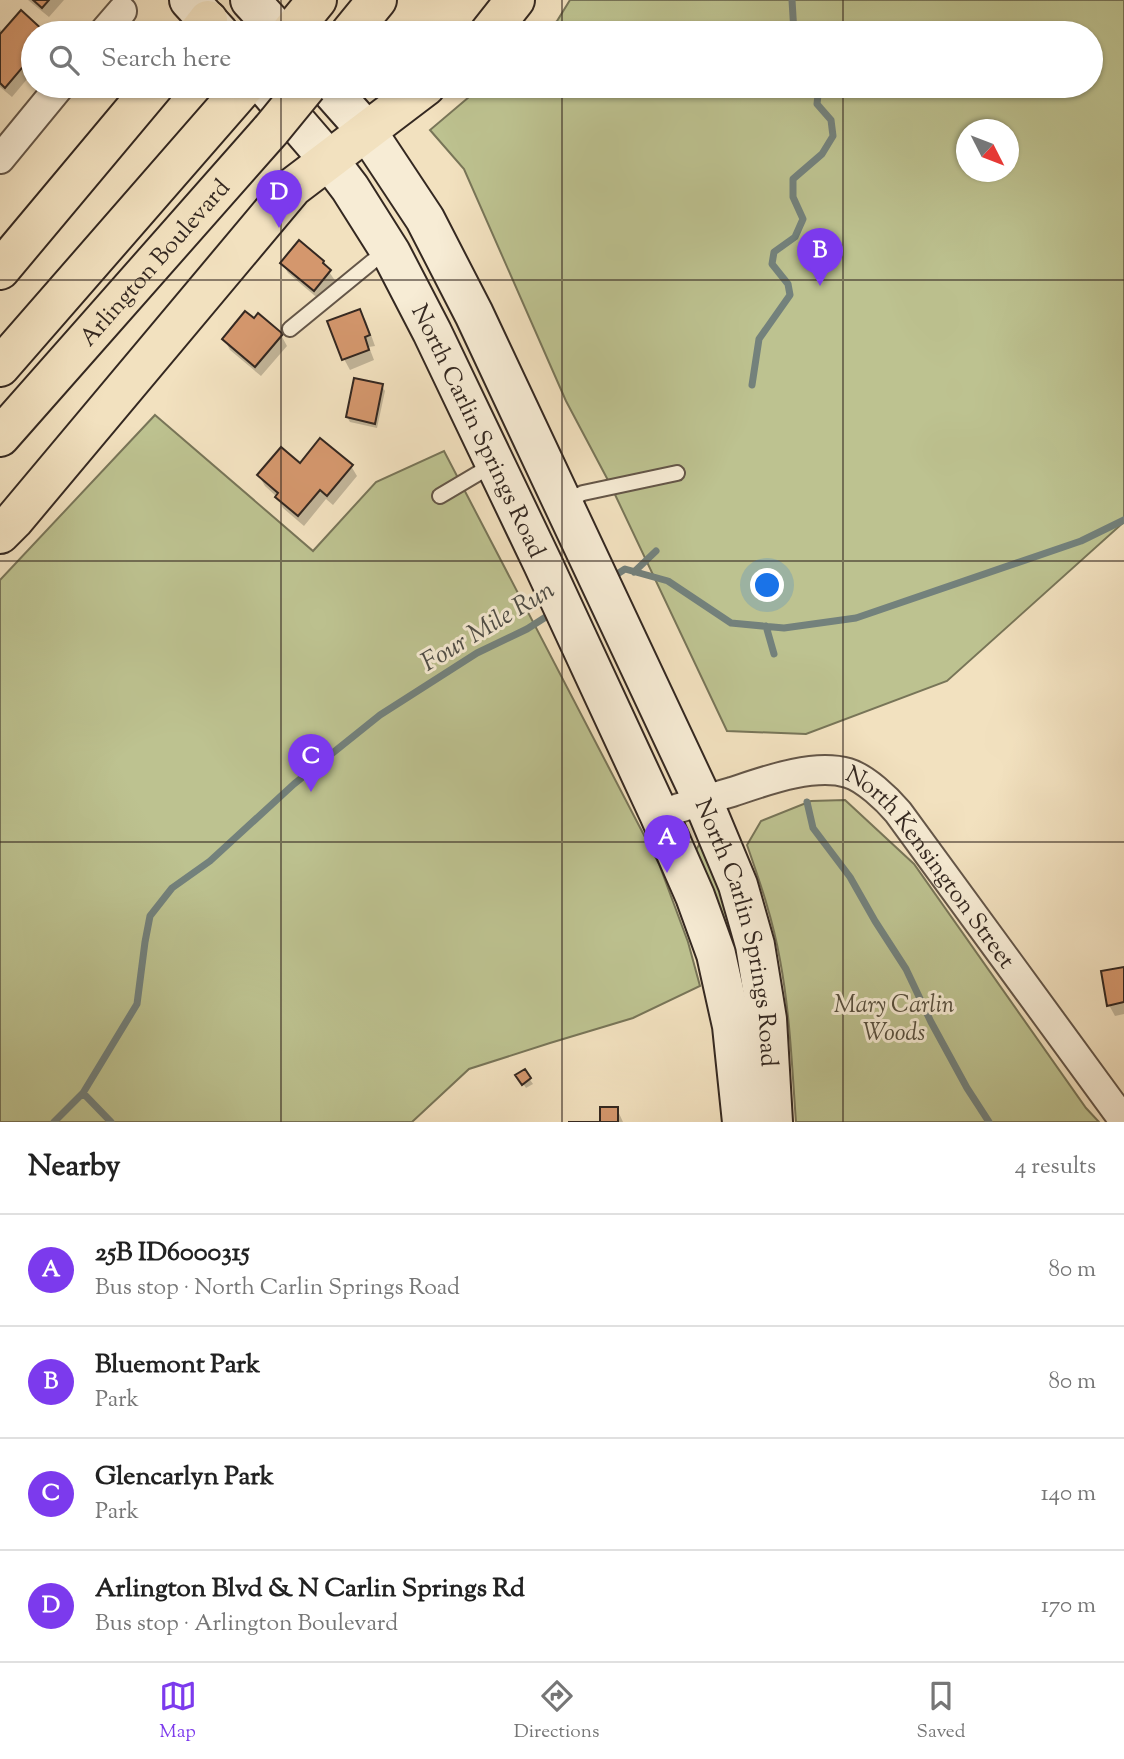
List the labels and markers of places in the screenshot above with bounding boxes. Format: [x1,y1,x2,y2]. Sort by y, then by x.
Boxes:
pin: D [256,170,302,228]
pin: B [797,228,843,286]
pin: C [288,734,334,792]
pin: A [644,815,690,873]

